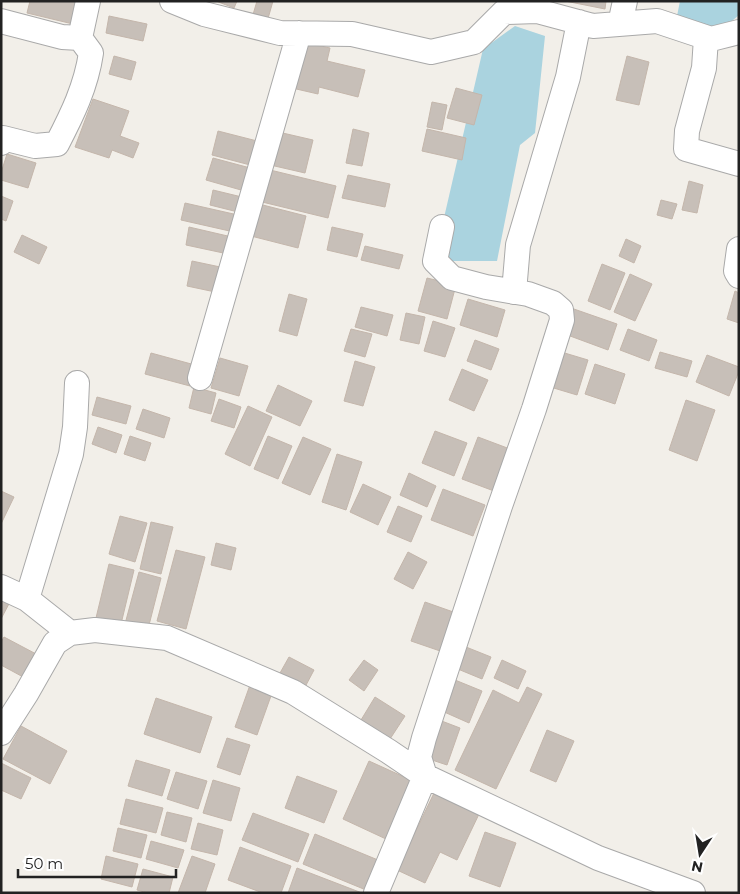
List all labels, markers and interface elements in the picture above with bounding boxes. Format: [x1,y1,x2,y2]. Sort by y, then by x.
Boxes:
north arrow [675,829,725,879]
scale bar [18,846,175,878]
text: 50 m [25,854,63,873]
text: N [690,857,705,877]

